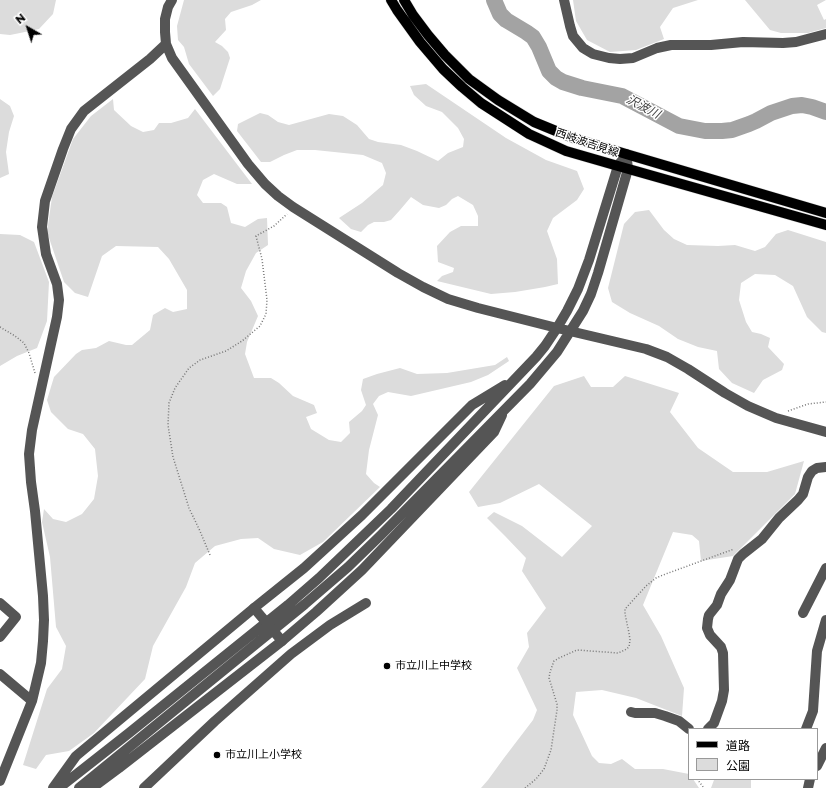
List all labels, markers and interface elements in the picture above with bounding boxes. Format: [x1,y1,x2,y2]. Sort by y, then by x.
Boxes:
north arrow [8,8,48,48]
text: N [13,10,28,27]
water label: 沢波川 [624,92,662,122]
street label: 西岐波吉見線 [554,126,620,160]
place label: 市立川上中学校 [395,659,472,673]
marker: 市立川上中学校 [382,661,392,671]
legend [688,728,818,780]
text: 道路 [726,738,750,753]
place label: 市立川上小学校 [225,748,302,762]
marker: 市立川上小学校 [212,750,222,760]
text: 公園 [726,758,750,773]

